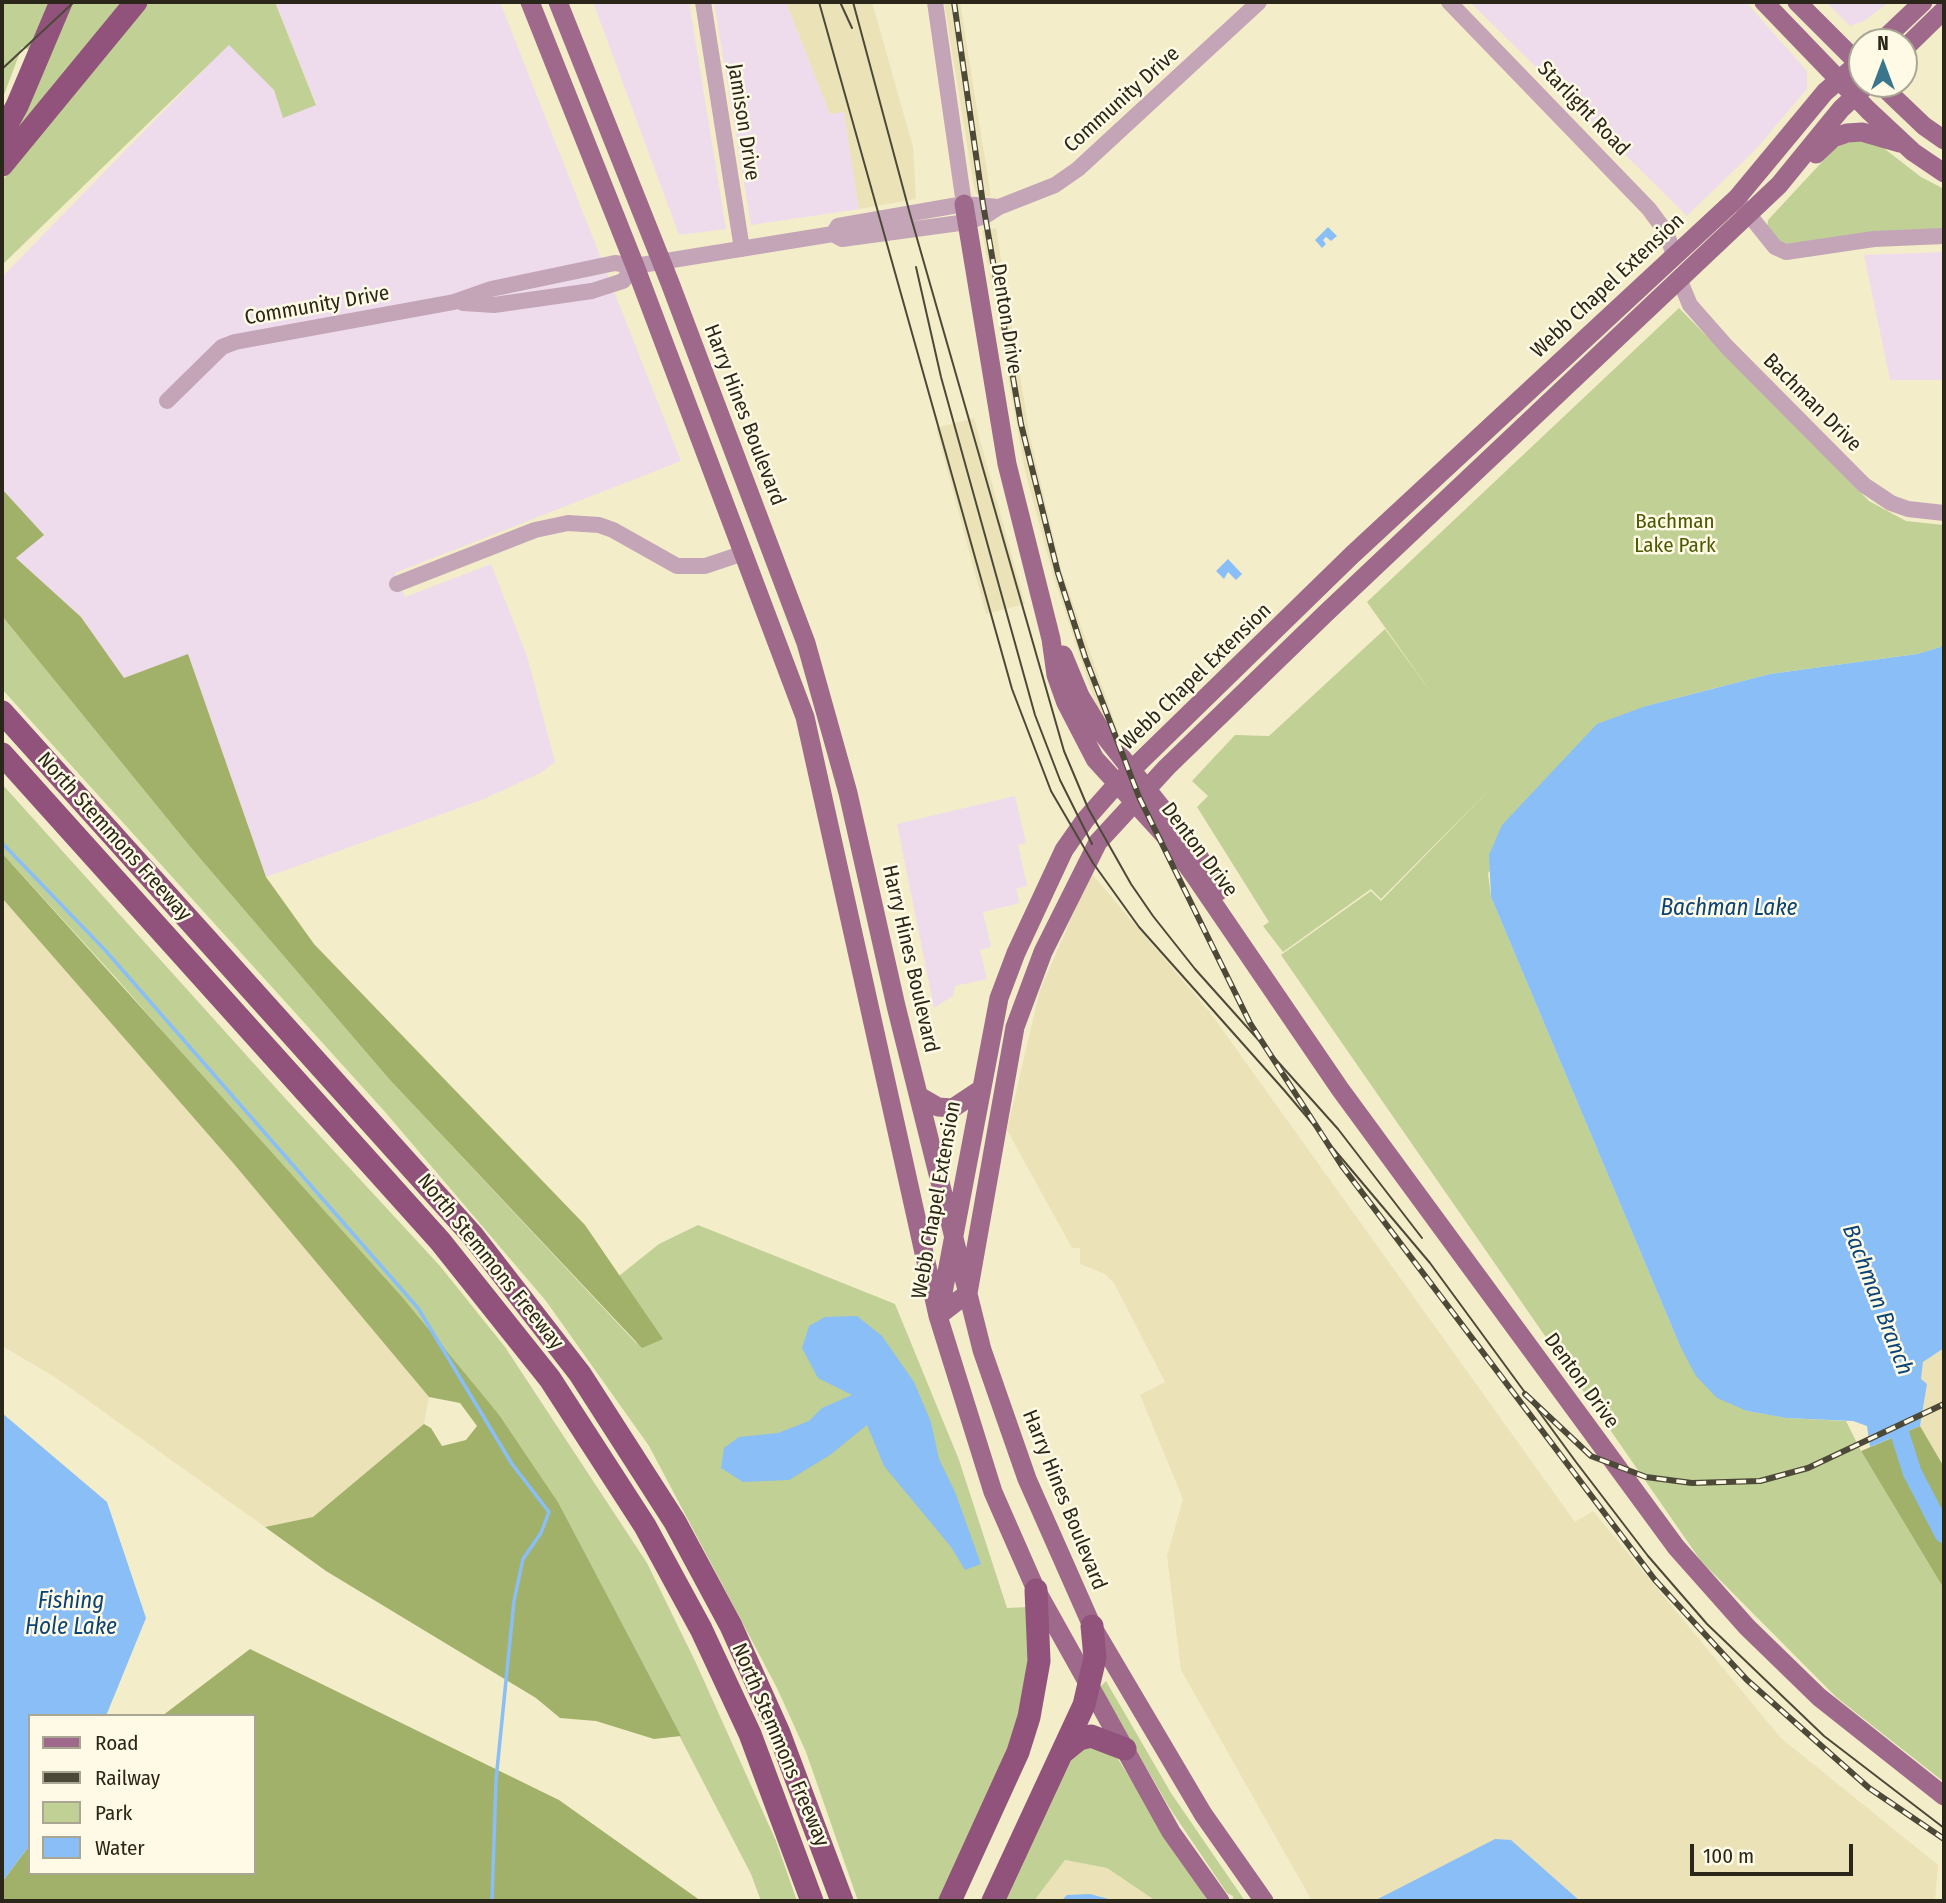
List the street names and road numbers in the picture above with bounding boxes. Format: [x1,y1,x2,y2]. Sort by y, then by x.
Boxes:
street label: Community Drive [1059,42,1185,158]
street label: Starlight Road [1532,56,1634,162]
street label: Jamison Drive [721,62,765,182]
street label: Webb Chapel Extension [1526,208,1690,364]
street label: Denton Drive [985,262,1027,376]
street label: Community Drive [243,281,391,331]
street label: Harry Hines Boulevard [698,321,790,509]
street label: Bachman Drive [1758,349,1866,457]
street label: Webb Chapel Extension [1115,598,1277,756]
street label: North Stemmons Freeway [32,747,196,927]
street label: Denton Drive [1155,798,1243,902]
street label: Harry Hines Boulevard [876,863,944,1055]
street label: Webb Chapel Extension [907,1099,967,1301]
street label: North Stemmons Freeway [411,1169,569,1355]
street label: Denton Drive [1538,1328,1624,1434]
street label: Harry Hines Boulevard [1016,1406,1112,1594]
street label: North Stemmons Freeway [726,1640,834,1850]

